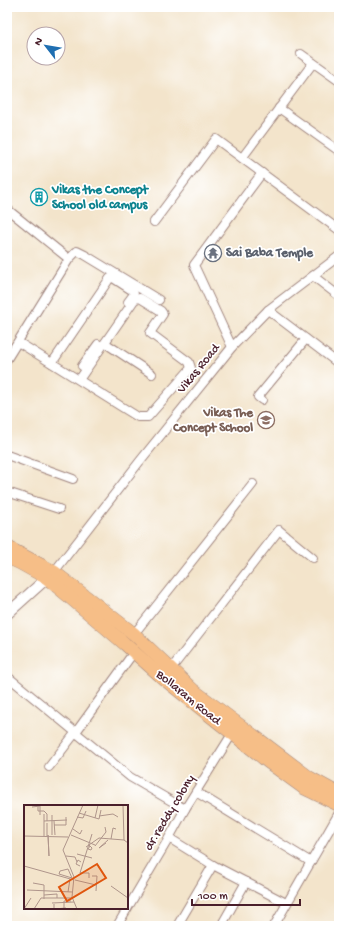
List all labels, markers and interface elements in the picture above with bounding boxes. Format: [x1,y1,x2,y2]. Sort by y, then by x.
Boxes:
north arrow [26,26,66,66]
text: N [32,36,46,48]
place label: Vikas the Concept School old campus [51,183,149,214]
building icon: Vikas the Concept School old campus [29,187,49,207]
temple icon: Sai Baba Temple [203,243,223,263]
place label: Sai Baba Temple [226,246,314,262]
street label: Vikas Road [174,340,224,398]
place label: Vikas The Concept School [172,406,254,437]
school or university icon: Vikas The Concept School [256,410,276,430]
street label: Bollaram Road [152,667,224,730]
street label: dr.reddy colony [142,772,199,854]
inset map [24,805,128,909]
scale bar [192,881,300,907]
text: 100 m [197,890,228,904]

